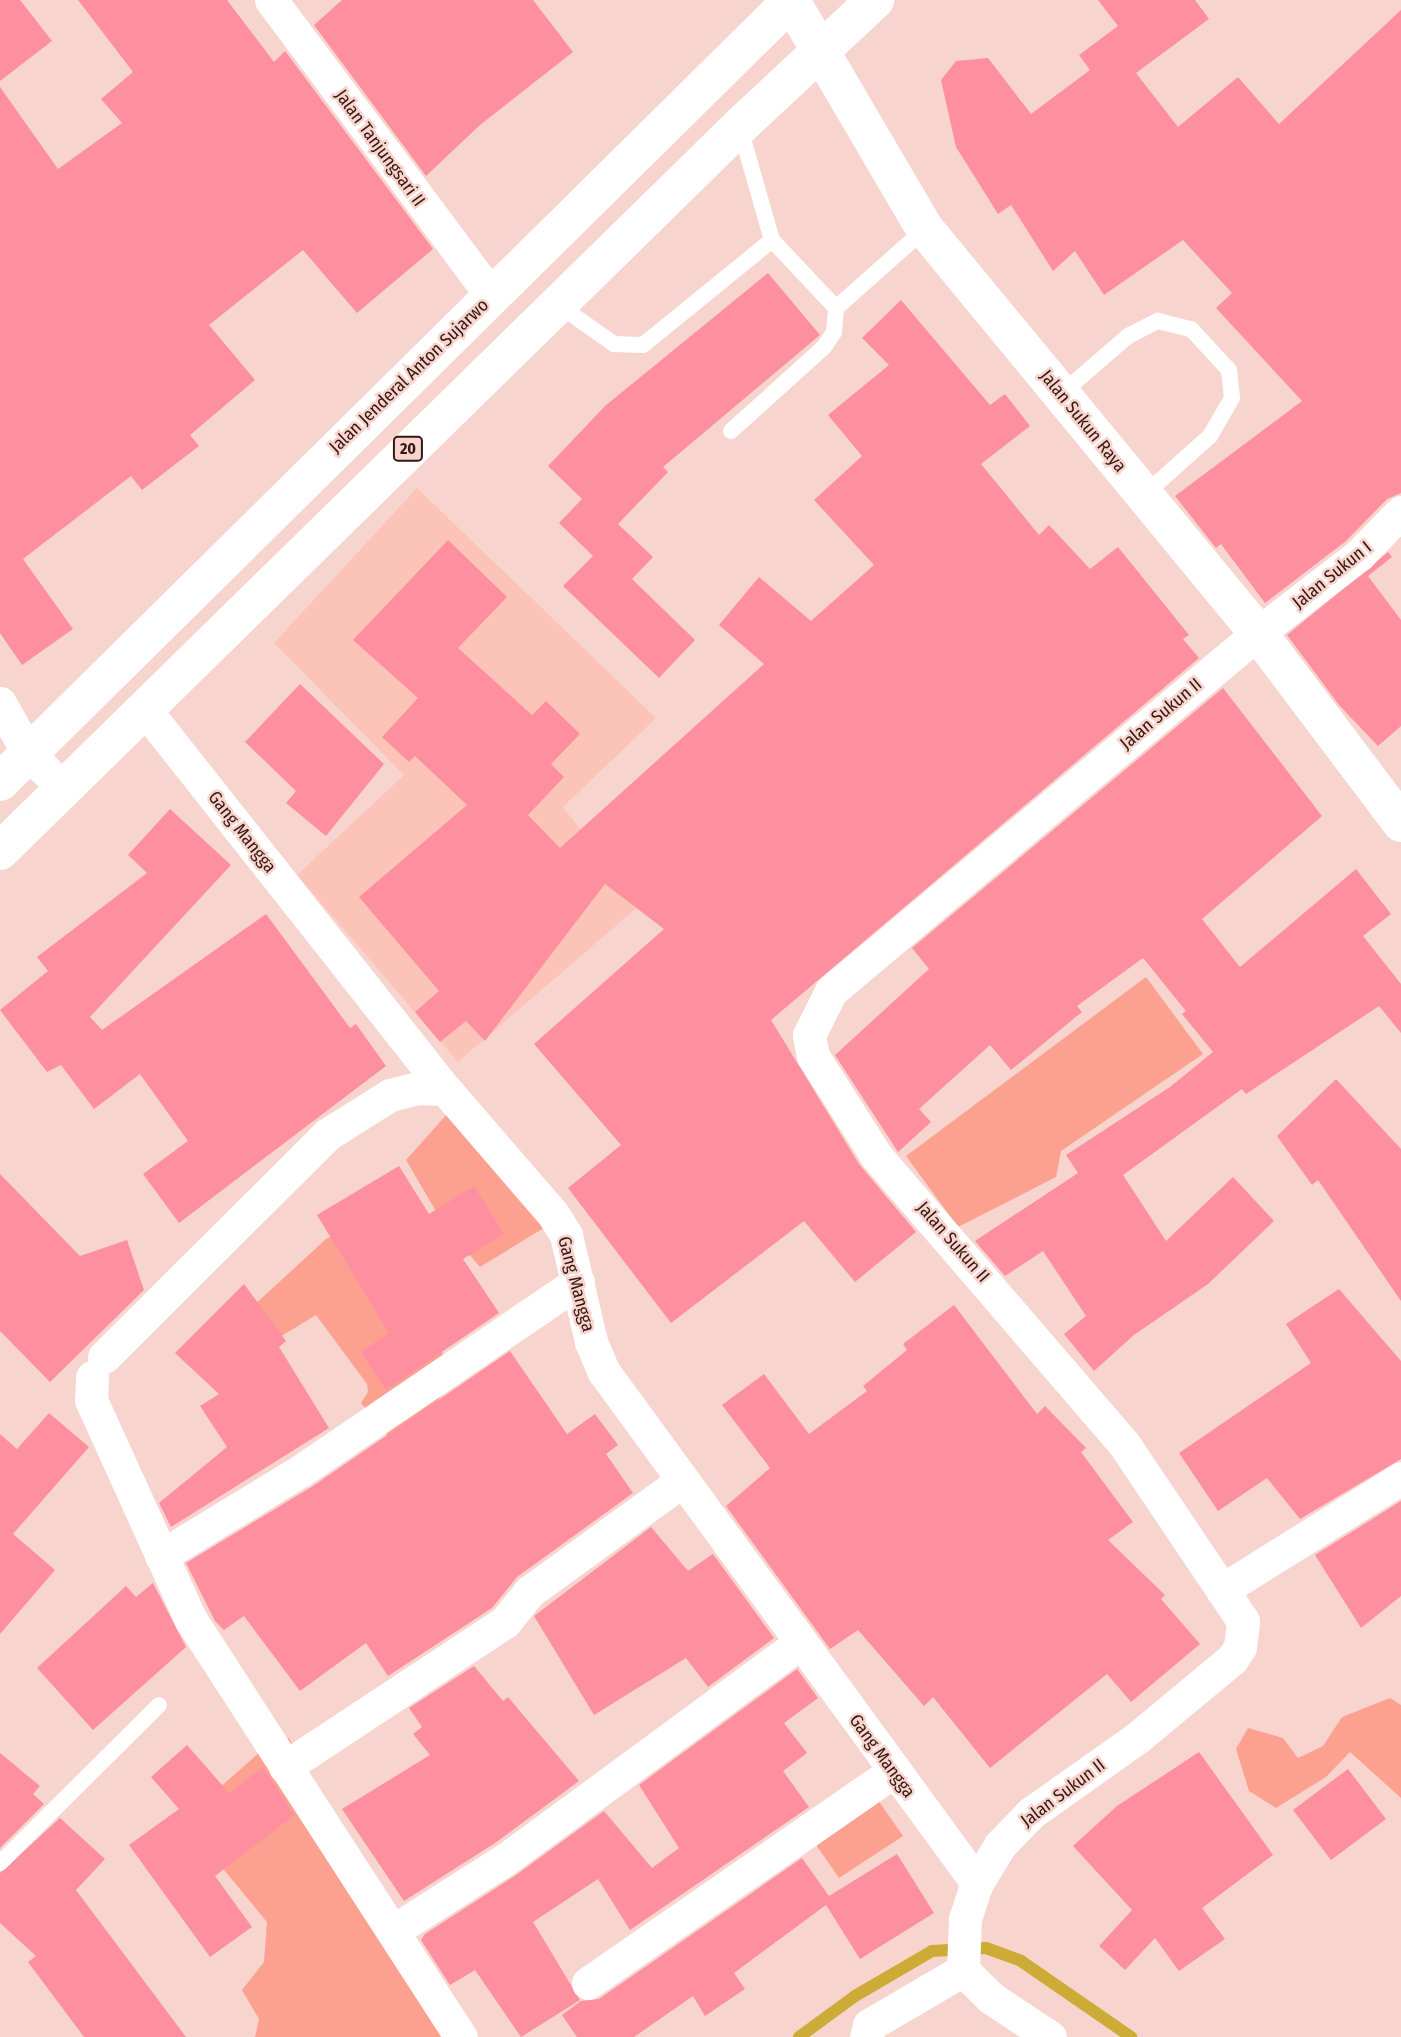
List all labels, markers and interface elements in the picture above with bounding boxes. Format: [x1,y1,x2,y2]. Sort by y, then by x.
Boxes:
street label: Jalan Tanjungsari II [330,85,430,211]
street label: Jalan Jenderal Anton Sujarwo [325,294,493,458]
street label: Jalan Sukun Raya [1035,366,1131,476]
road number: 20 [392,436,424,462]
street label: Jalan Sukun I [1288,537,1376,613]
street label: Jalan Sukun II [1116,674,1206,754]
street label: Gang Mangga [203,787,281,877]
street label: Jalan Sukun II [912,1197,994,1287]
street label: Gang Mangga [553,1234,599,1334]
street label: Gang Mangga [845,1710,919,1802]
street label: Jalan Sukun II [1017,1754,1109,1832]

